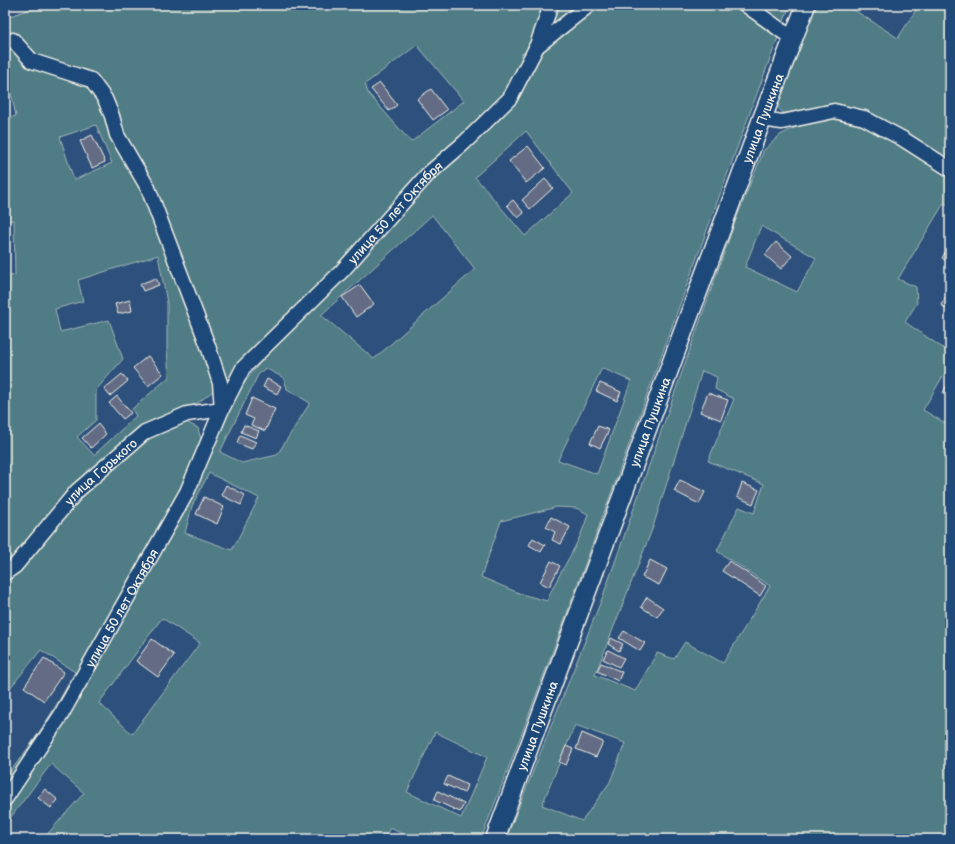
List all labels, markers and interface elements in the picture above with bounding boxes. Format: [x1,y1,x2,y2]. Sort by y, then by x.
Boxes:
street label: улица Пушкина [739,71,788,165]
street label: улица 50 лет Октября [345,158,446,268]
street label: улица Пушкина [627,375,675,469]
street label: улица Горького [62,435,141,509]
street label: улица 50 лет Октября [83,546,162,670]
street label: улица Пушкина [514,678,562,773]

